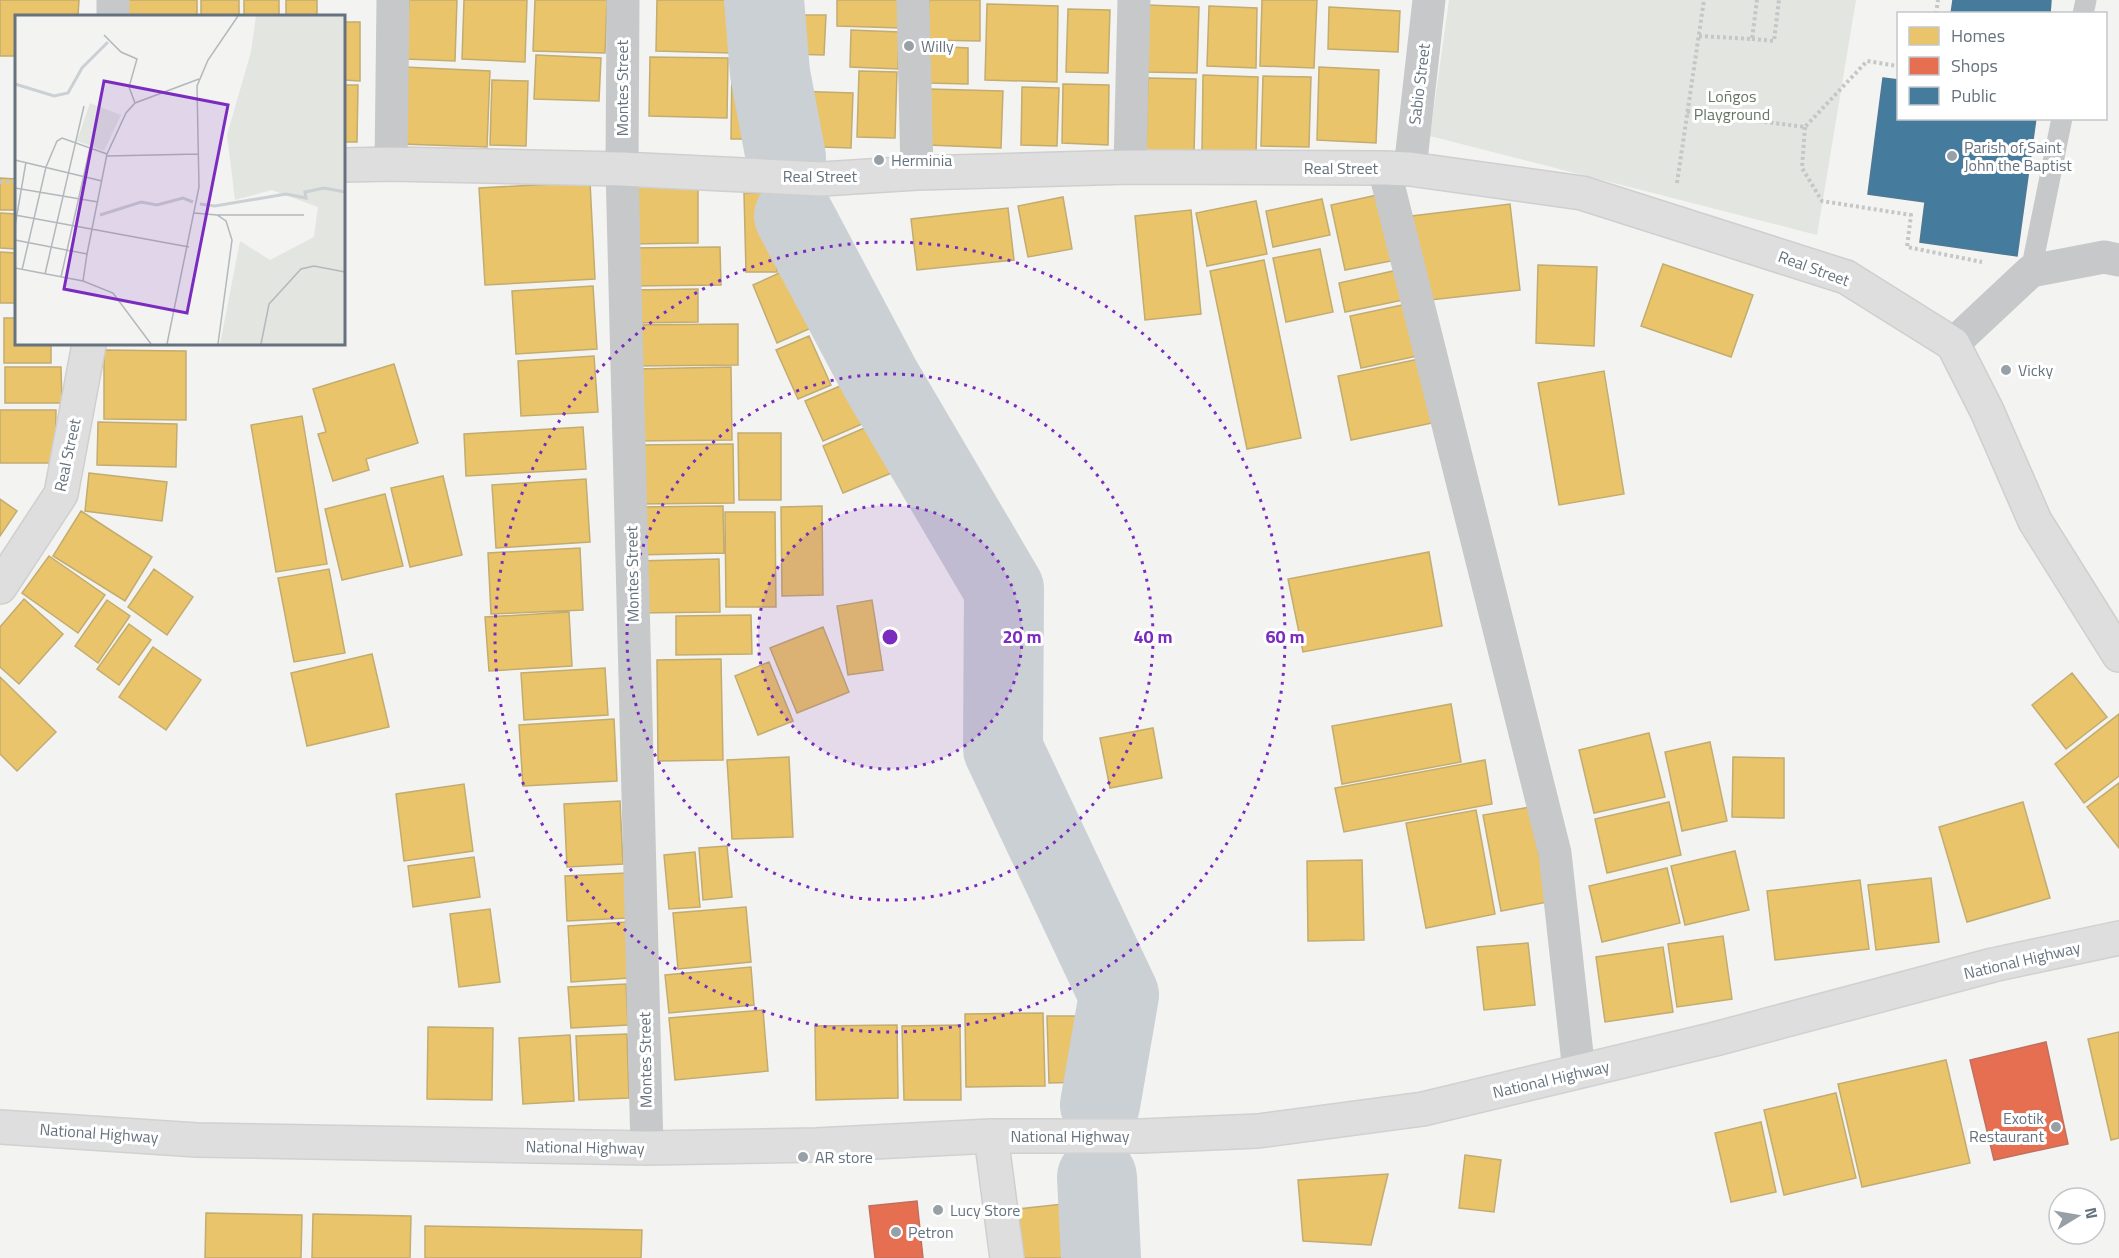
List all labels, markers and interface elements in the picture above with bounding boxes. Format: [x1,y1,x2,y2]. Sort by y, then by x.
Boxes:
legend [1897,12,2107,120]
inset map [15,15,345,345]
text: Homes [1951,22,2005,49]
place label: Willy [921,34,954,58]
street label: Montes Street [610,39,634,136]
marker: Willy [902,39,916,53]
street label: Sabio Street [1402,42,1436,126]
text: Shops [1951,52,1998,79]
text: Public [1951,82,1997,109]
park label: Loñgos Playground [1694,84,1770,126]
place label: Parish of Saint John the Baptist [1964,135,2072,177]
place label: Herminia [891,148,952,172]
marker: Parish of Saint John the Baptist [1945,149,1959,163]
marker: Herminia [872,153,886,167]
street label: Real Street [1304,156,1379,180]
street label: Real Street [783,164,858,188]
street label: Real Street [1775,244,1853,292]
place label: Vicky [2018,358,2053,382]
marker: Vicky [1999,363,2013,377]
street label: Real Street [48,416,87,494]
street label: Montes Street [619,525,645,622]
text: 20 m [1002,623,1042,650]
text: 40 m [1133,623,1173,650]
text: 60 m [1265,623,1305,650]
centre of rings [880,627,900,647]
street label: National Highway [1961,935,2083,985]
street label: Montes Street [632,1011,658,1108]
street label: National Highway [1490,1054,1612,1104]
place label: Exotik Restaurant [1969,1106,2044,1148]
street label: National Highway [39,1117,159,1149]
marker: Exotik Restaurant [2049,1120,2063,1134]
street label: National Highway [1010,1124,1130,1148]
street label: National Highway [525,1134,645,1160]
place label: AR store [815,1145,873,1169]
marker: AR store [796,1150,810,1164]
north arrow [2047,1186,2107,1246]
place label: Lucy Store [950,1198,1020,1222]
marker: Lucy Store [931,1203,945,1217]
text: N [2079,1205,2105,1221]
place label: Petron [908,1220,954,1244]
marker: Petron [889,1225,903,1239]

